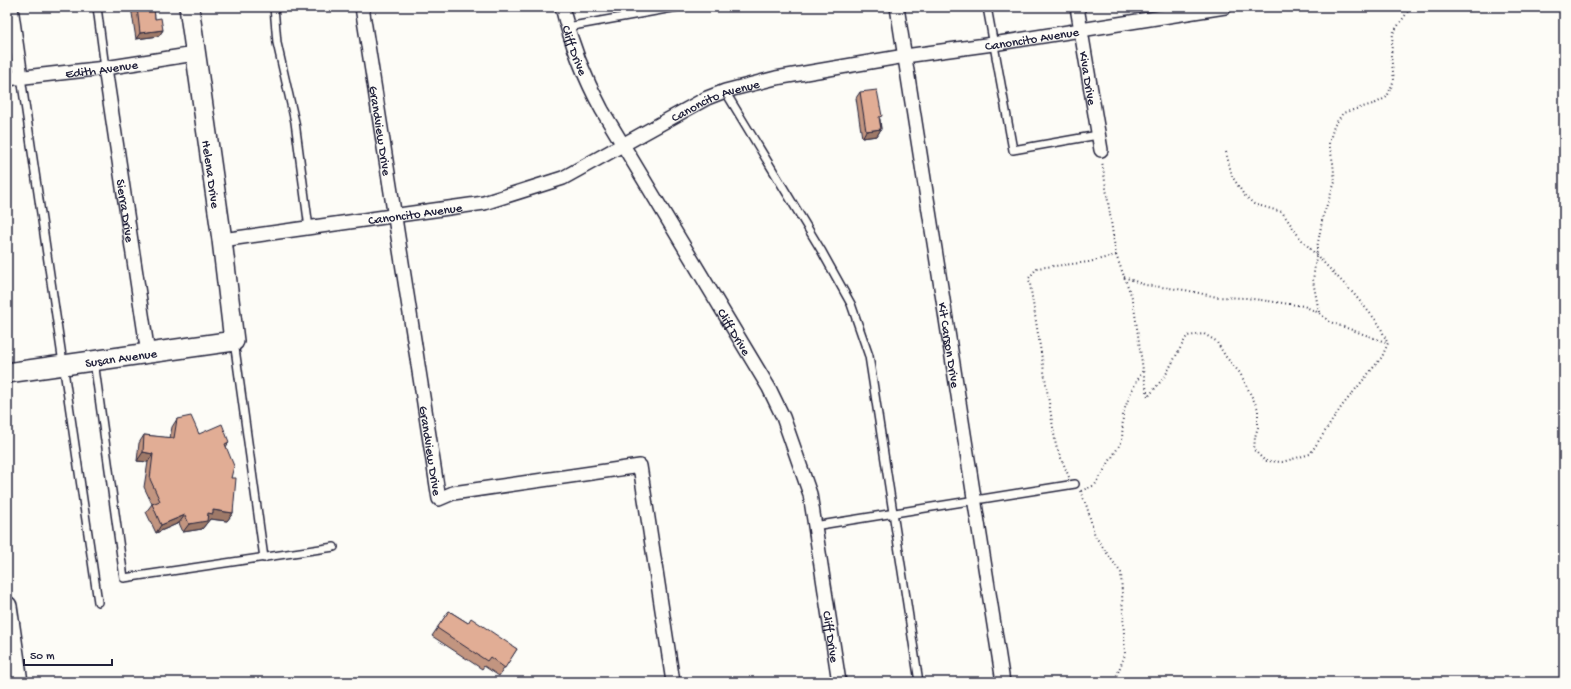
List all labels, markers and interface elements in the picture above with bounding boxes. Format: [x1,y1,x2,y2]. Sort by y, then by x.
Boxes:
street label: Cliff Drive [557,24,589,78]
street label: Canoncito Avenue [984,25,1080,55]
street label: Kiva Drive [1075,50,1098,107]
street label: Edith Avenue [65,58,139,82]
street label: Canoncito Avenue [669,77,762,126]
street label: Grandview Drive [364,85,393,177]
street label: Helena Drive [197,139,222,210]
street label: Sierra Drive [112,178,136,244]
street label: Canoncito Avenue [367,201,464,229]
street label: Kit Carson Drive [933,301,962,389]
street label: Cliff Drive [713,306,753,359]
street label: Susan Avenue [84,347,158,372]
street label: Grandview Drive [415,405,443,497]
street label: Cliff Drive [818,610,841,664]
scale bar [24,641,112,667]
text: 50 m [30,650,55,664]

